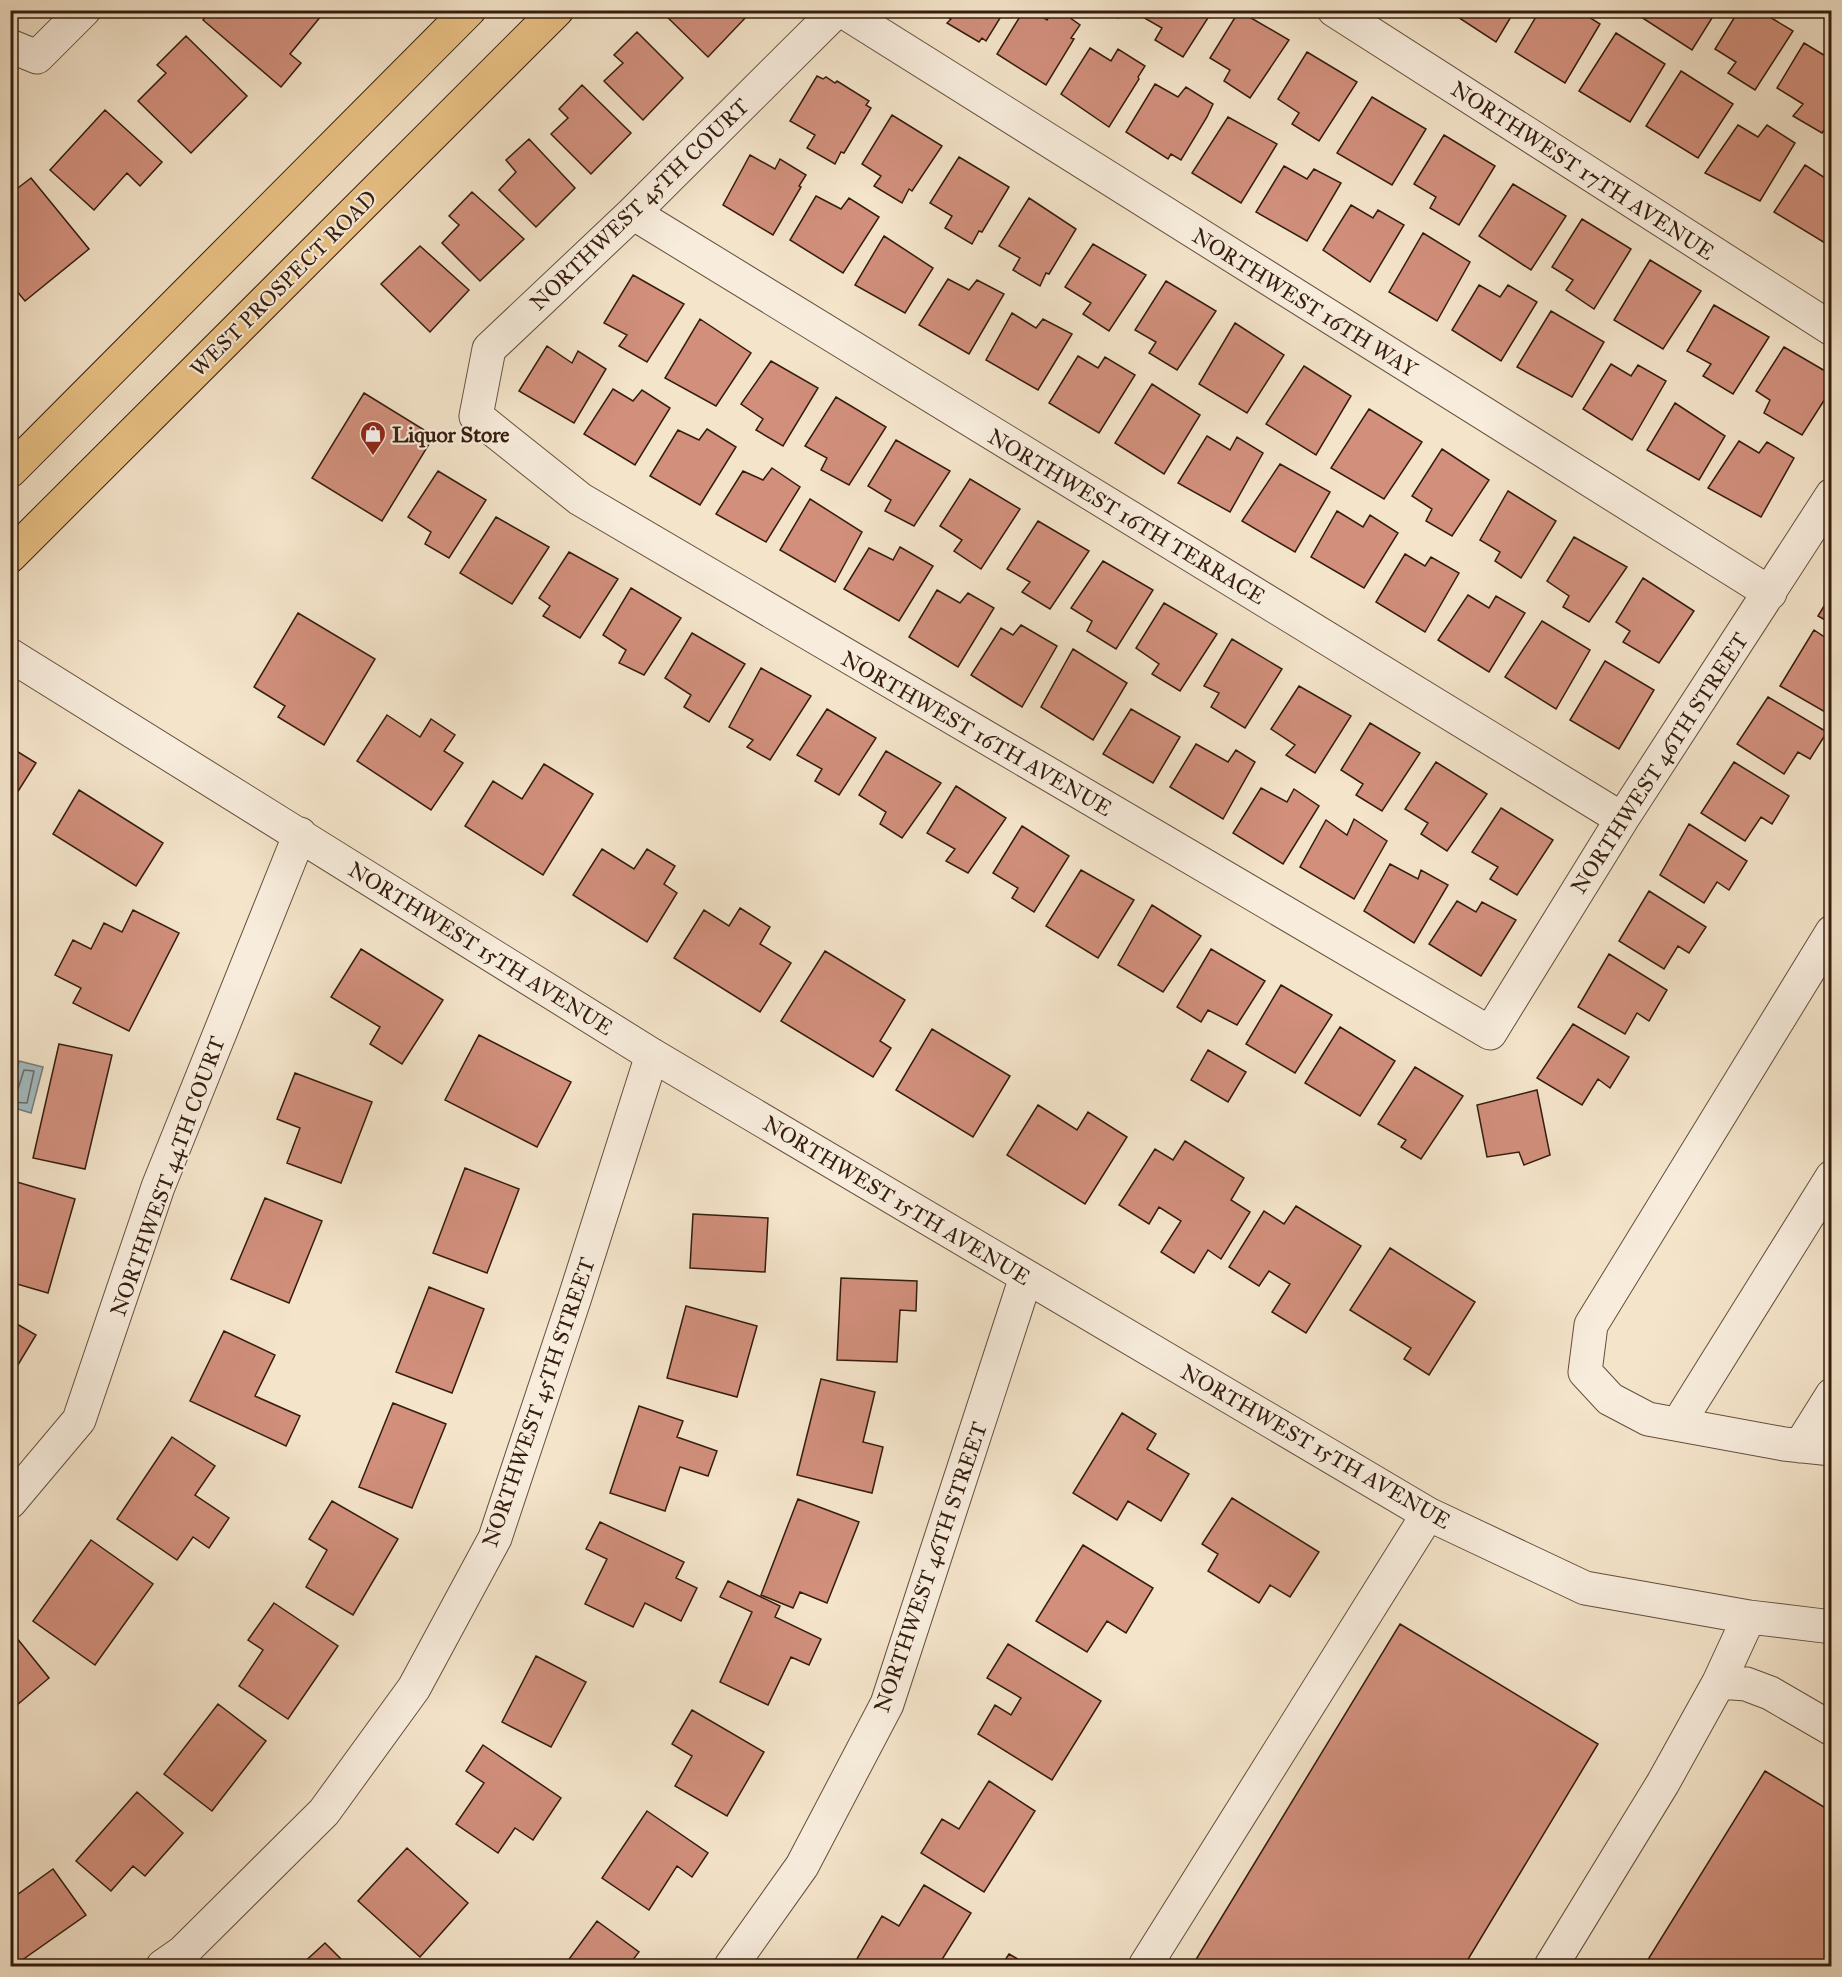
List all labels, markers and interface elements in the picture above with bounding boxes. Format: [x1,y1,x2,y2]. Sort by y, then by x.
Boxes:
street label: NORTHWEST 17TH AVENUE [1446,75,1720,266]
street label: NORTHWEST 45TH COURT [524,93,754,316]
street label: WEST PROSPECT ROAD [184,184,382,382]
street label: NORTHWEST 16TH WAY [1187,222,1423,383]
shop icon: Liquor Store [358,419,388,457]
place label: Liquor Store [392,421,510,448]
street label: NORTHWEST 16TH TERRACE [983,423,1271,610]
street label: NORTHWEST 46TH STREET [1565,628,1754,899]
street label: NORTHWEST 16TH AVENUE [837,645,1117,822]
street label: NORTHWEST 15TH AVENUE [343,856,618,1041]
street label: NORTHWEST 44TH COURT [104,1033,231,1320]
street label: NORTHWEST 15TH AVENUE [758,1110,1035,1291]
street label: NORTHWEST 45TH STREET [476,1254,601,1551]
street label: NORTHWEST 15TH AVENUE [1176,1358,1456,1535]
street label: NORTHWEST 46TH STREET [868,1418,993,1716]

